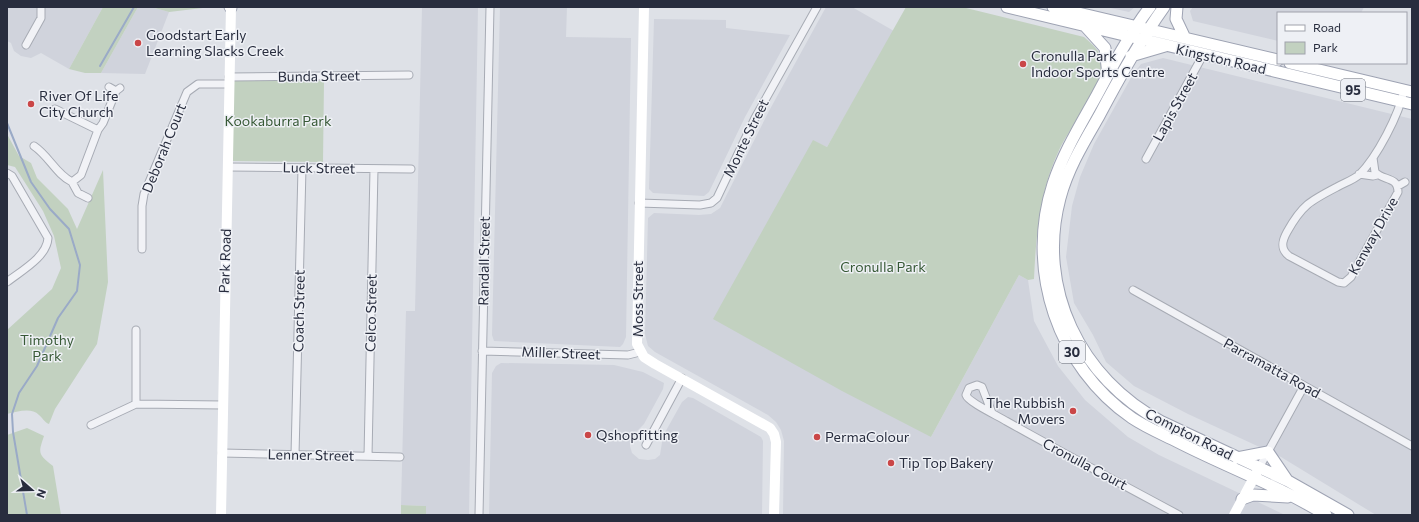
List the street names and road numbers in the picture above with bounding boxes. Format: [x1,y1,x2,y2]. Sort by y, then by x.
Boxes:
street label: Kingston Road [1174,40,1268,77]
street label: Bunda Street [278,66,361,85]
street label: Lapis Street [1149,69,1201,144]
road number: 95 [1341,79,1365,101]
street label: Monte Street [719,96,772,180]
street label: Deborah Court [138,100,189,195]
street label: Luck Street [283,158,356,177]
street label: Kenway Drive [1344,194,1401,278]
street label: Randall Street [474,216,493,306]
street label: Park Road [215,228,234,294]
street label: Moss Street [629,260,646,337]
street label: Coach Street [289,269,308,352]
street label: Celco Street [361,274,380,352]
street label: Parramatta Road [1221,334,1324,401]
road number: 30 [1059,341,1085,363]
street label: Miller Street [521,343,601,362]
street label: Compton Road [1143,404,1236,463]
street label: Cronulla Court [1040,434,1131,493]
street label: Lenner Street [268,445,355,464]

